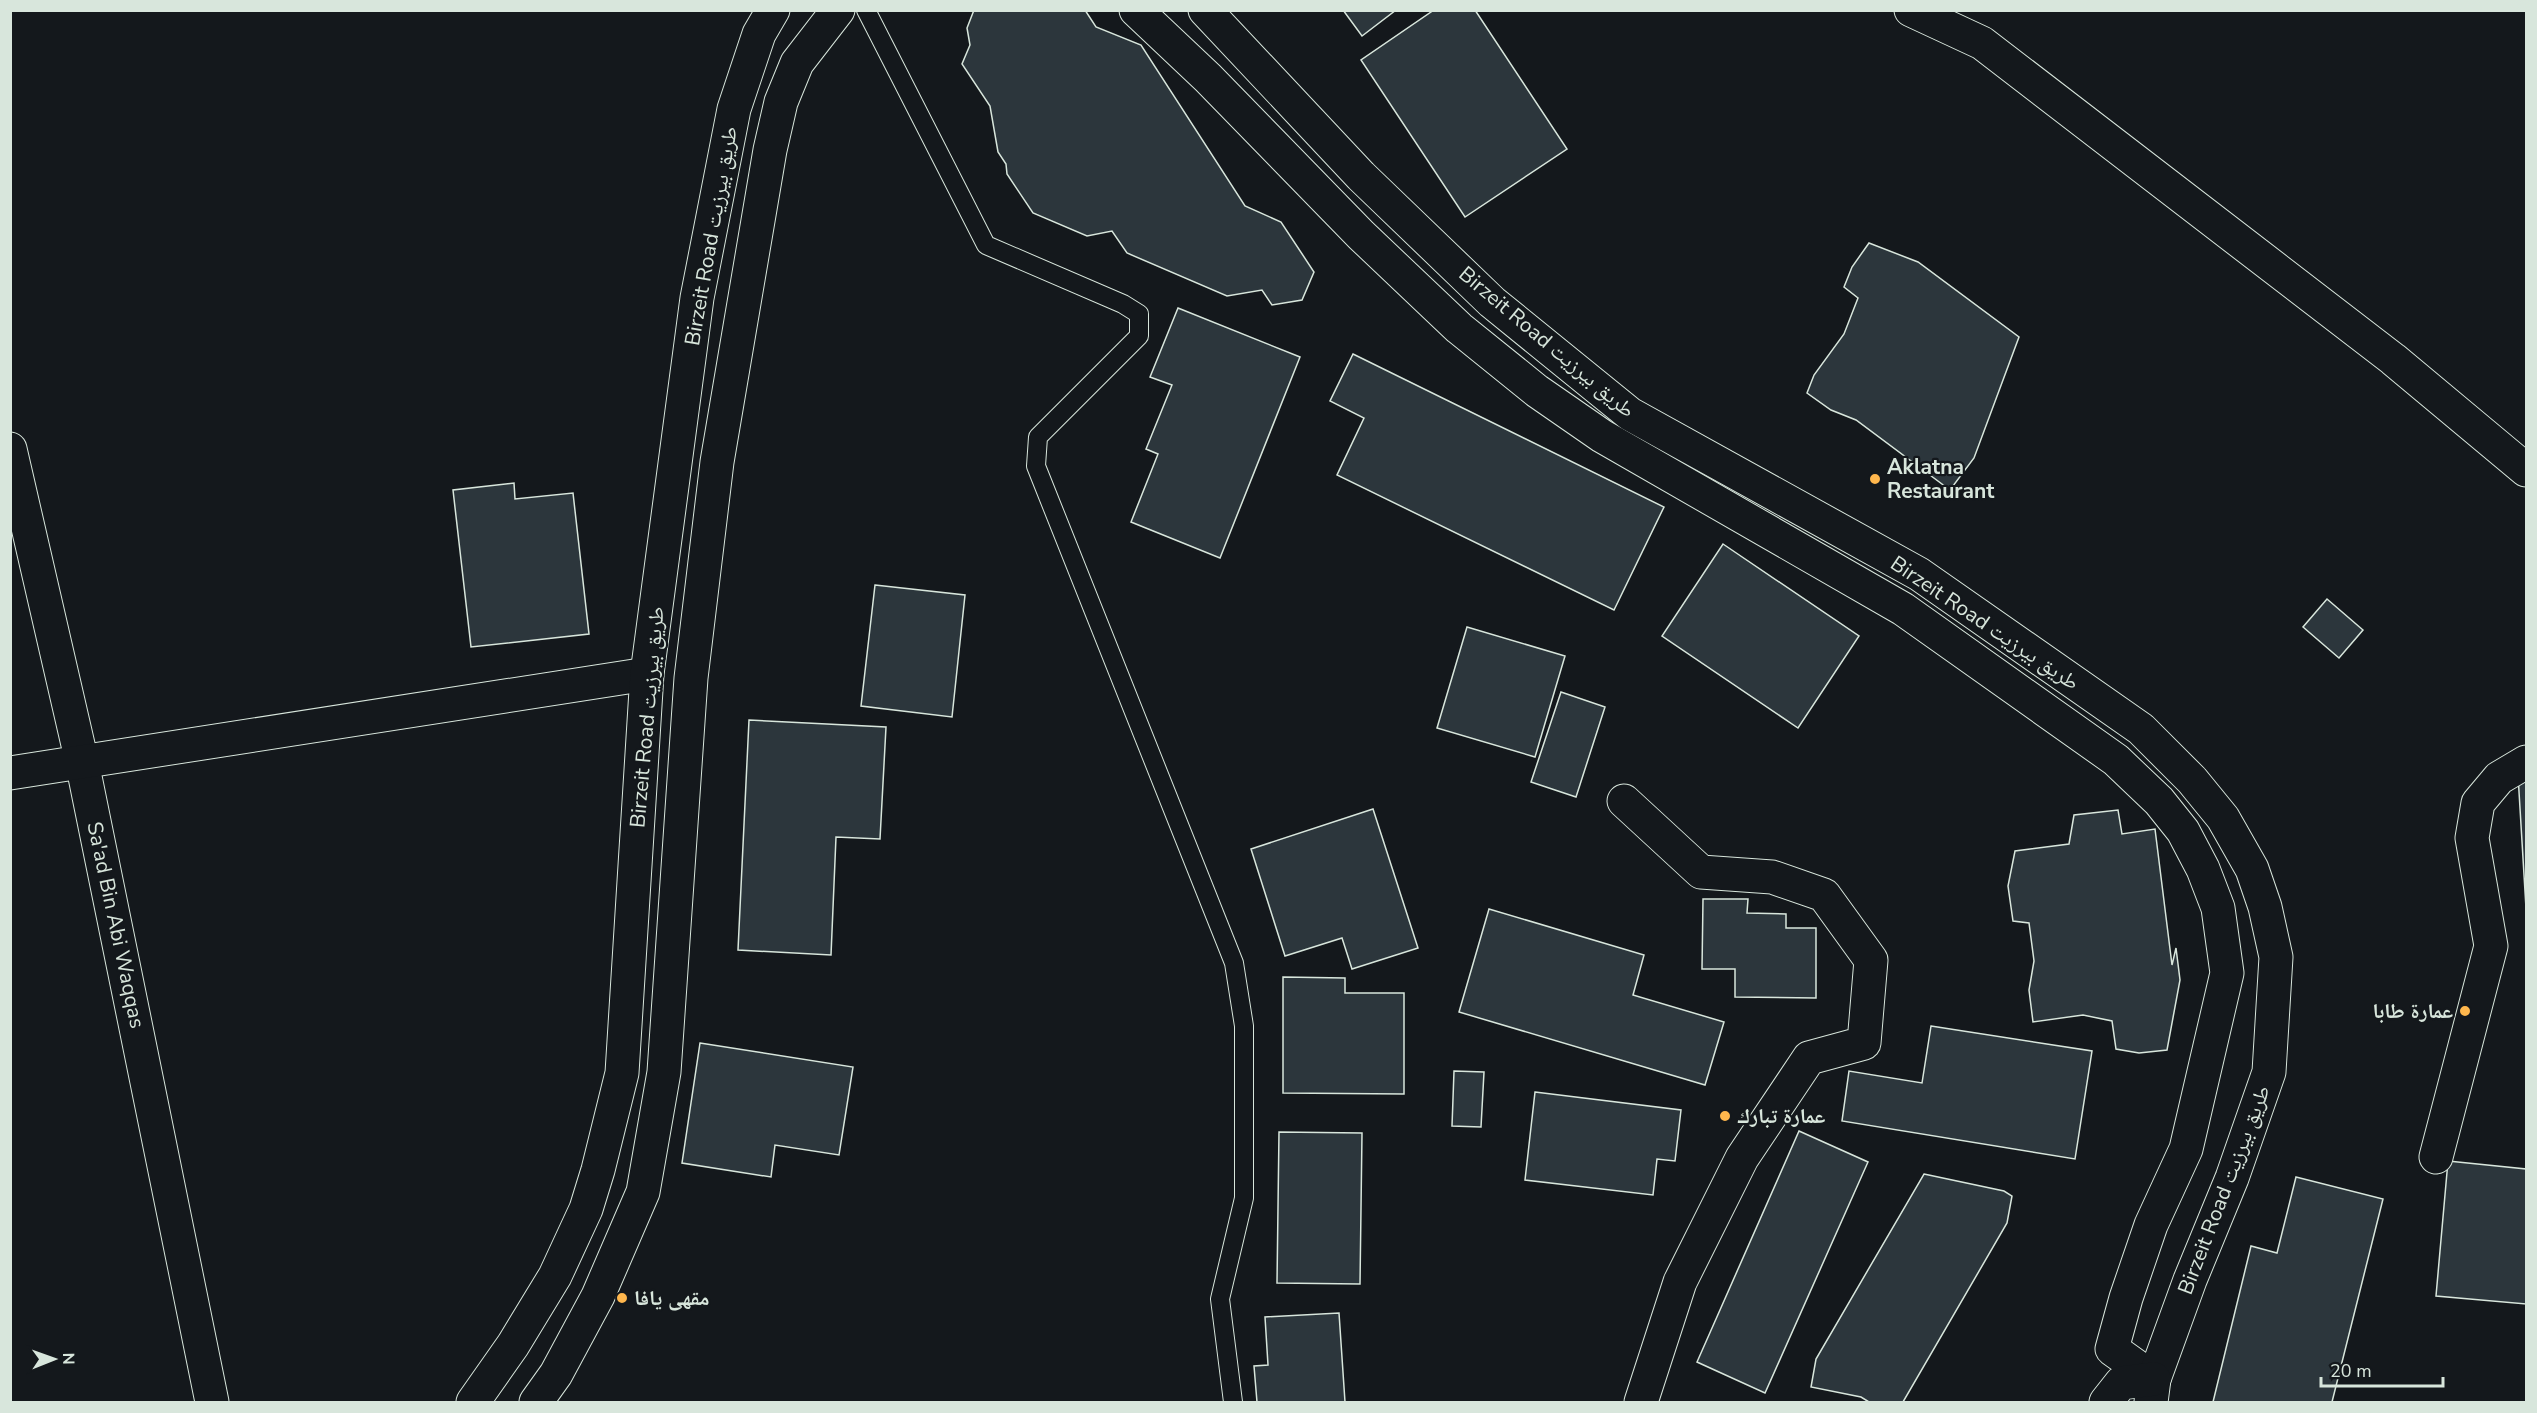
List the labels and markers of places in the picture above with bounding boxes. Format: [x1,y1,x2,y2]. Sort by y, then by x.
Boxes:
place label: Aklatna Restaurant [1887,453,1995,505]
marker: Aklatna Restaurant [1868,472,1882,486]
place label: عمارة طابا [2372,997,2453,1025]
marker: عمارة طابا [2458,1004,2472,1018]
place label: عمارة تبارك [1737,1102,1826,1130]
marker: عمارة تبارك [1718,1109,1732,1123]
place label: مقهى يافا [634,1284,709,1312]
marker: مقهى يافا [615,1291,629,1305]

